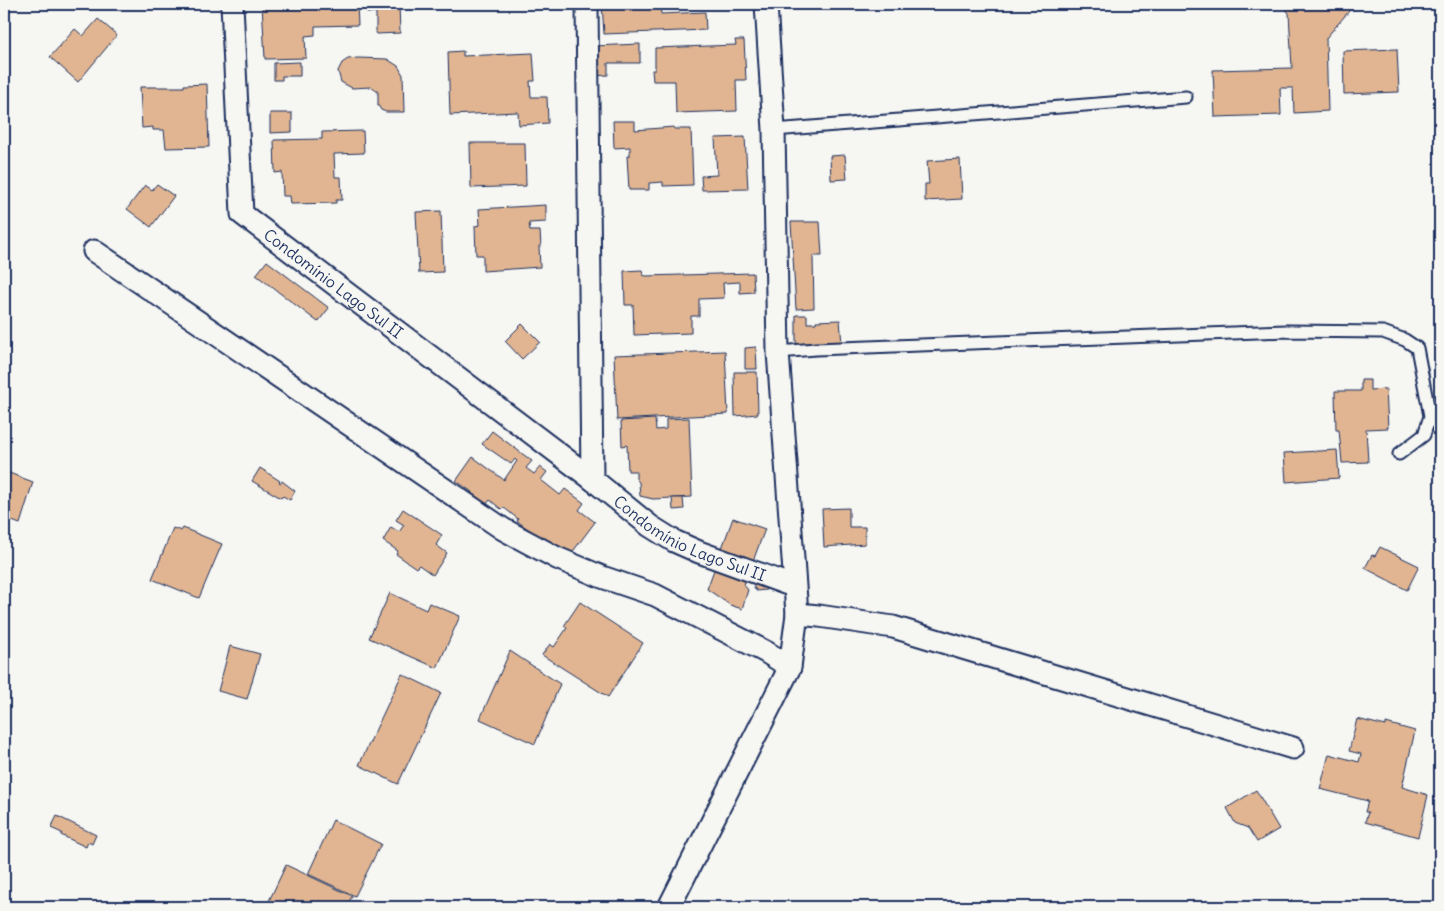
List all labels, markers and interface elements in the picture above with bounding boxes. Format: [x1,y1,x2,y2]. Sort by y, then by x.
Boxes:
street label: Condomínio Lago Sul II [260,224,407,342]
street label: Condomínio Lago Sul II [610,491,768,585]

